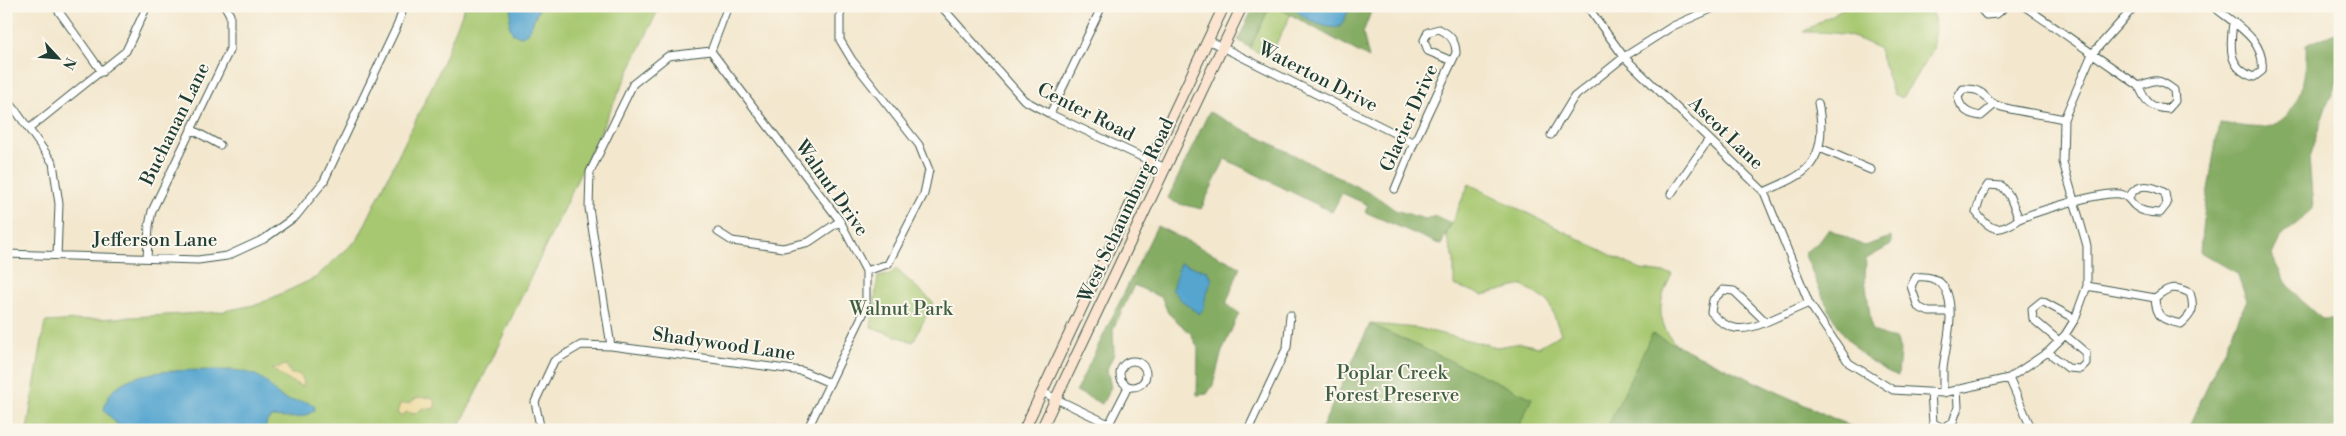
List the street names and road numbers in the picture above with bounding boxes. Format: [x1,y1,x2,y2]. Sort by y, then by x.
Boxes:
street label: Waterton Drive [1253,36,1382,118]
street label: Buchanan Lane [134,59,215,190]
street label: Glacier Drive [1375,60,1443,176]
street label: Center Road [1033,77,1139,147]
street label: Ascot Lane [1683,91,1769,175]
street label: West Schaumburg Road [1072,114,1179,307]
street label: Walnut Drive [789,134,874,241]
street label: Jefferson Lane [92,228,217,252]
street label: Shadywood Lane [651,322,797,366]

